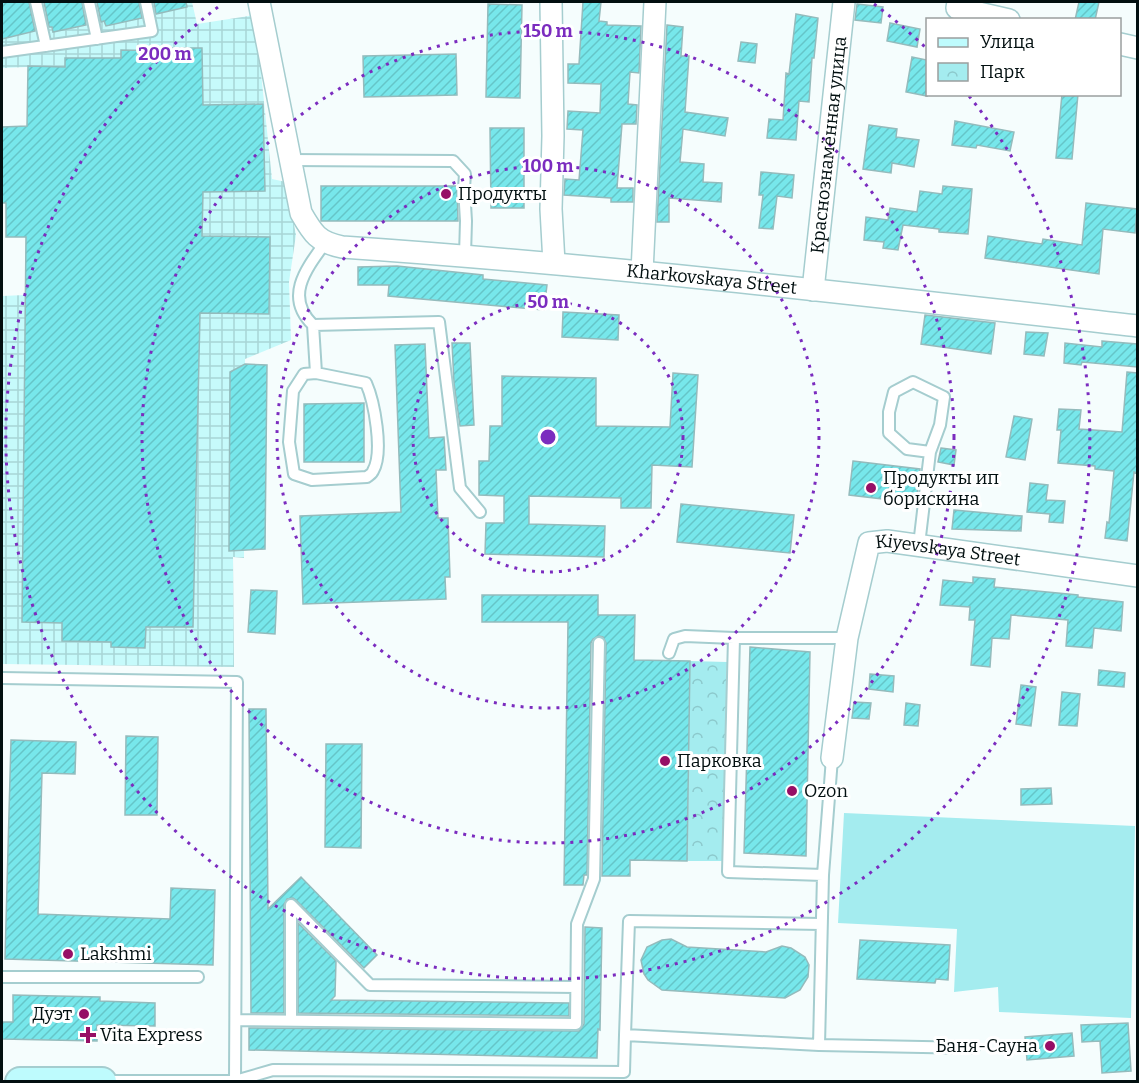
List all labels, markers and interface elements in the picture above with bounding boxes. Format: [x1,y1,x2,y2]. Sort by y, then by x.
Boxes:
legend [926,18,1121,96]
text: 150 m [523,20,573,42]
text: Улица [980,31,1035,53]
street label: Краснознамённая улица [806,35,851,255]
text: 200 m [138,43,192,65]
text: Парк [980,61,1025,83]
text: 100 m [522,155,574,177]
place label: Продукты [458,183,547,205]
marker: Продукты [439,187,453,201]
street label: Kharkovskaya Street [625,260,799,299]
text: 50 m [527,291,569,313]
centre of rings [538,427,558,447]
place label: Продукты ип борискина [883,467,999,510]
marker: Продукты ип борискина [864,481,878,495]
street label: Kiyevskaya Street [874,530,1022,571]
place label: Парковка [677,750,762,772]
marker: Парковка [658,754,672,768]
place label: Ozon [804,780,848,802]
marker: Ozon [785,784,799,798]
place label: Lakshmi [80,943,152,965]
marker: Lakshmi [61,947,75,961]
place label: Дуэт [33,1003,72,1025]
marker: Дуэт [77,1007,91,1021]
place label: Vita Express [100,1024,203,1046]
marker: Vita Express [81,1028,95,1042]
place label: Баня-Сауна [935,1035,1038,1057]
marker: Баня-Сауна [1043,1039,1057,1053]

